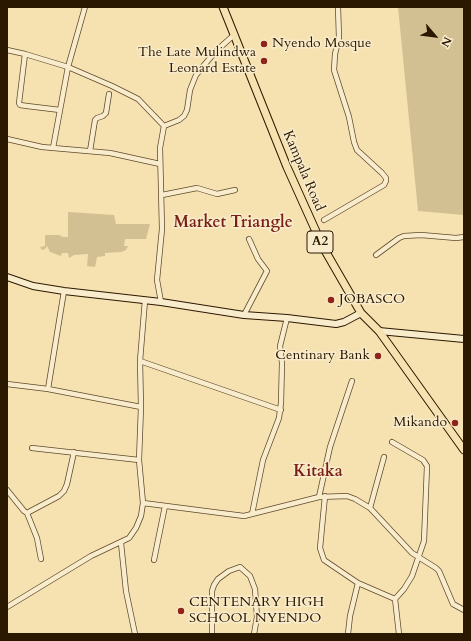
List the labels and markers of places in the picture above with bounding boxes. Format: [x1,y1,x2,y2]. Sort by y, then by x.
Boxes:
place label: Nyendo Mosque [272,36,371,52]
marker: Nyendo Mosque [259,39,269,49]
place label: The Late Mulindwa Leonard Estate [138,45,256,78]
marker: The Late Mulindwa Leonard Estate [259,56,269,66]
place label: JOBASCO [339,292,405,308]
marker: JOBASCO [326,295,336,305]
place label: Centinary Bank [275,348,370,364]
marker: Centinary Bank [373,351,383,361]
place label: Mikando [393,415,447,431]
marker: Mikando [450,418,460,428]
place label: CENTENARY HIGH SCHOOL NYENDO [189,595,324,628]
marker: CENTENARY HIGH SCHOOL NYENDO [176,606,186,616]

